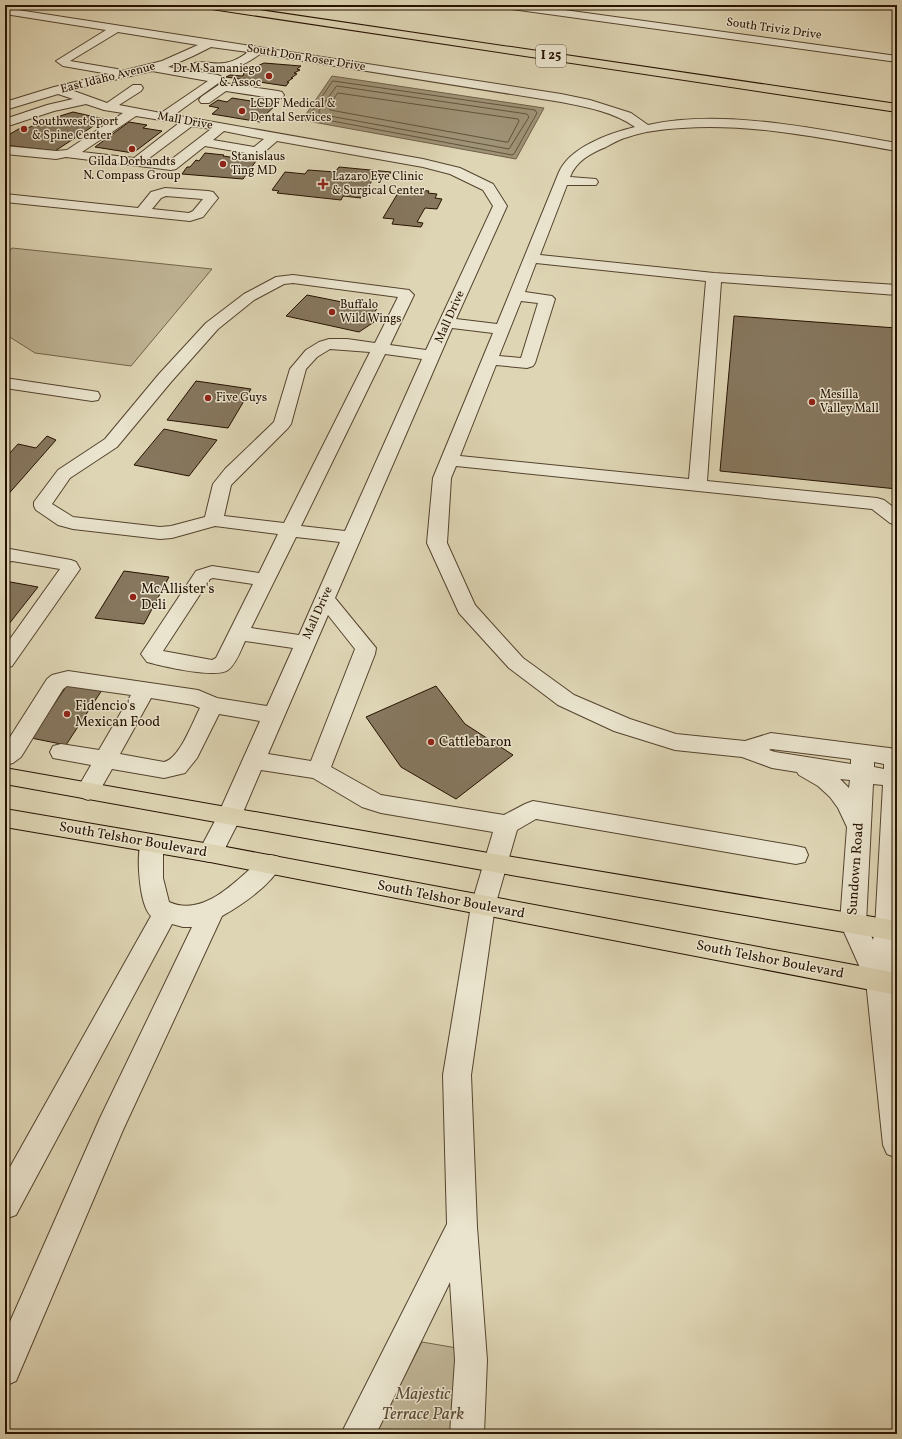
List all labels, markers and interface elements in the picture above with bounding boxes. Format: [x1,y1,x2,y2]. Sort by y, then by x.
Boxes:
street label: South Triviz Drive [725,14,823,44]
street label: South Don Roser Drive [245,41,367,75]
road number: I 25 [536,45,566,67]
street label: East Idaho Avenue [59,58,157,98]
place label: Dr M Samaniego & Assoc [173,61,261,91]
marker: Dr M Samaniego & Assoc [264,71,274,81]
place label: LCDF Medical & Dental Services [250,96,336,126]
marker: LCDF Medical & Dental Services [237,106,247,116]
street label: Mall Drive [156,108,214,134]
place label: Southwest Sport & Spine Center [32,114,118,144]
marker: Southwest Sport & Spine Center [19,124,29,134]
marker: Gilda Dorbandts N. Compass Group [127,144,137,154]
place label: Stanislaus Ting MD [231,149,285,179]
place label: Gilda Dorbandts N. Compass Group [83,154,181,184]
marker: Stanislaus Ting MD [218,159,228,169]
place label: Lazaro Eye Clinic & Surgical Center [332,169,424,199]
marker: Lazaro Eye Clinic & Surgical Center [317,178,329,190]
street label: Mall Drive [431,288,469,346]
place label: Buffalo Wild Wings [340,297,401,327]
marker: Buffalo Wild Wings [327,307,337,317]
place label: Mesilla Valley Mall [820,387,879,417]
place label: Five Guys [216,390,267,406]
marker: Five Guys [203,393,213,403]
marker: Mesilla Valley Mall [807,397,817,407]
place label: McAllister's Deli [141,580,215,615]
street label: Mall Drive [299,584,337,642]
marker: McAllister's Deli [128,592,138,602]
place label: Fidencio's Mexican Food [75,697,160,732]
marker: Fidencio's Mexican Food [62,709,72,719]
place label: Cattlebaron [439,733,512,752]
marker: Cattlebaron [426,737,436,747]
street label: South Telshor Boulevard [57,818,209,862]
street label: Sundown Road [843,822,869,916]
street label: South Telshor Boulevard [376,876,527,924]
street label: South Telshor Boulevard [695,936,846,984]
park label: Majestic Terrace Park [382,1383,464,1426]

